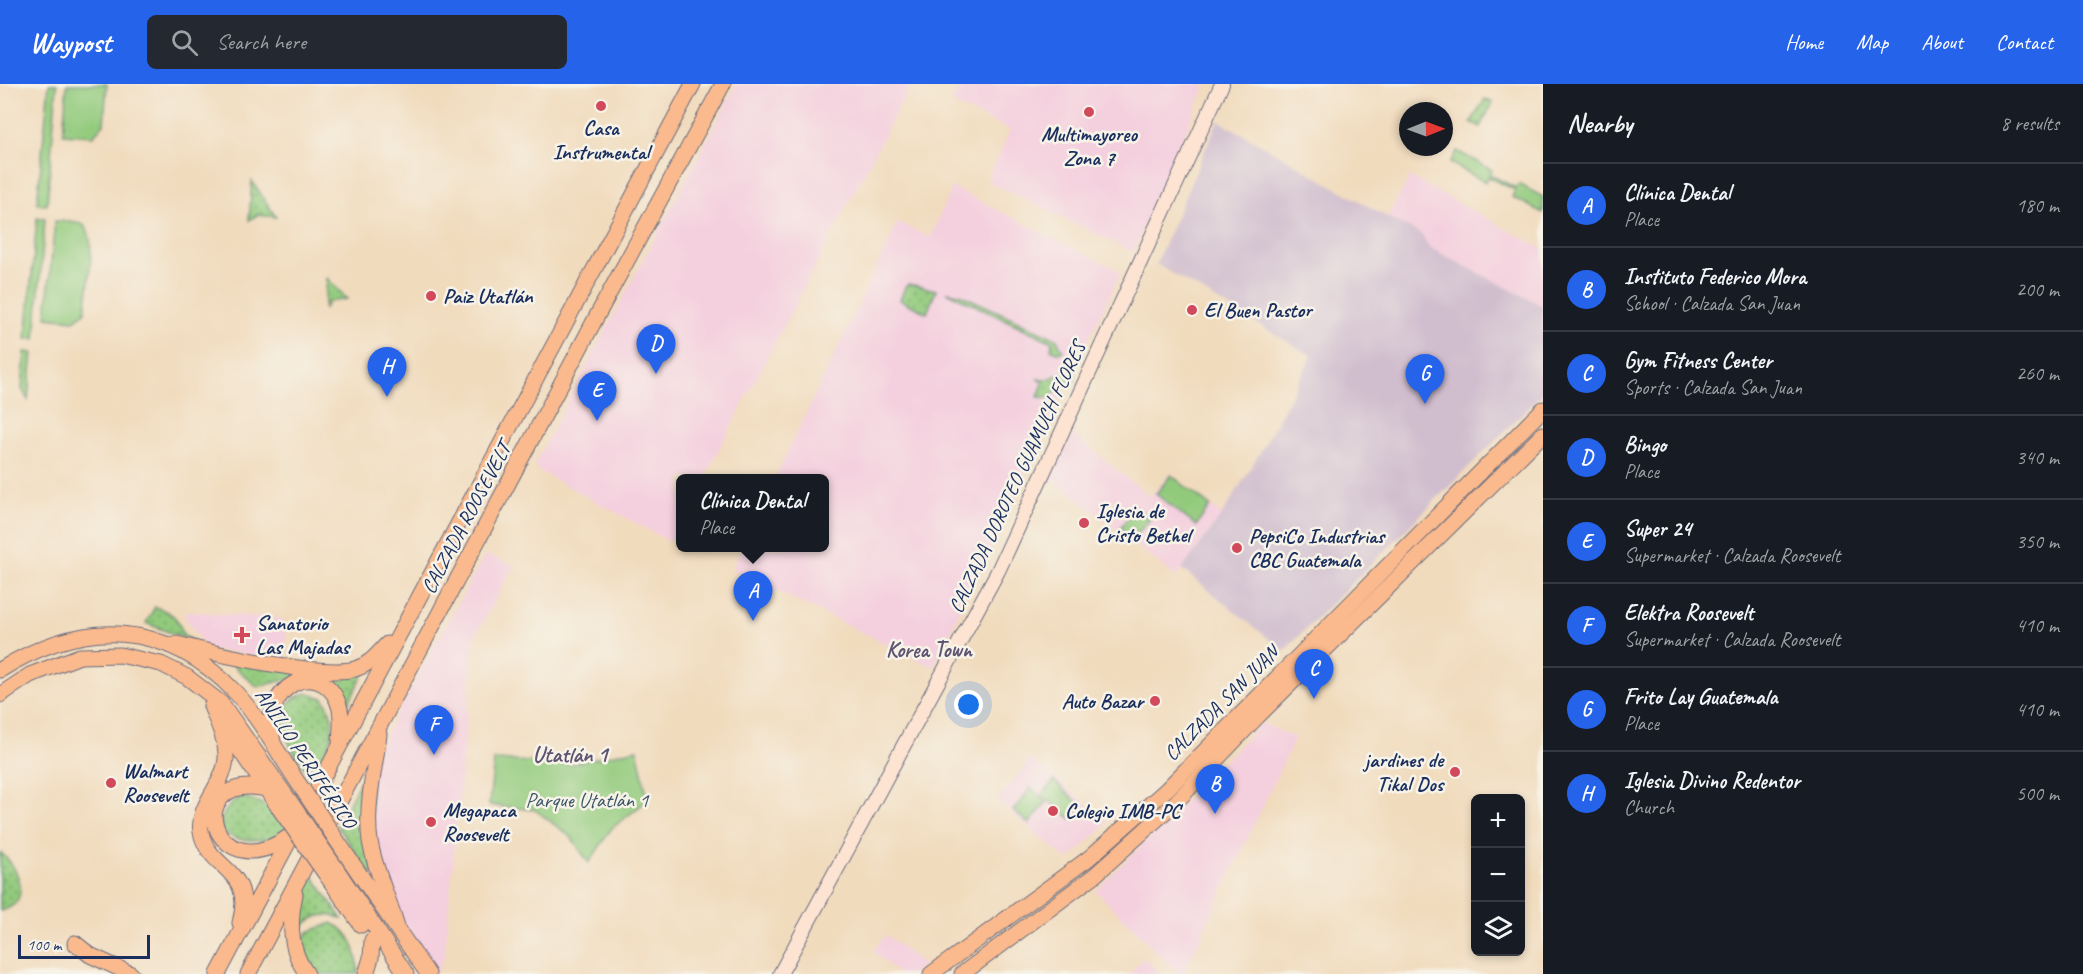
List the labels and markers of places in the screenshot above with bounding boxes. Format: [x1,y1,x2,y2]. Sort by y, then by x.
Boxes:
marker: Casa Instrumental [594,99,608,113]
marker: Multimayoreo Zona 7 [1082,105,1096,119]
place label: Casa Instrumental [553,115,654,165]
place label: Multimayoreo Zona 7 [1041,121,1138,171]
place label: Paiz Utatlán [443,283,534,309]
marker: Paiz Utatlán [424,289,438,303]
place label: El Buen Pastor [1204,297,1314,323]
marker: El Buen Pastor [1185,303,1199,317]
pin: D [636,324,676,374]
pin: H [368,348,406,397]
pin: G [1406,354,1444,404]
pin: E [578,372,616,421]
place label: Iglesia de Cristo Bethel [1096,498,1194,548]
marker: Iglesia de Cristo Bethel [1077,516,1091,530]
place label: PepsiCo Industrias CBC Guatemala [1249,523,1387,573]
marker: PepsiCo Industrias CBC Guatemala [1230,541,1244,555]
pin: A [734,572,772,621]
place label: Sanatorio Las Majadas [256,610,352,660]
marker: Sanatorio Las Majadas [233,626,251,644]
pin: C [1294,650,1334,699]
place label: Auto Bazar [1062,688,1145,714]
marker: Auto Bazar [1148,694,1162,708]
pin: F [414,706,454,755]
place label: jardines de Tikal Dos [1363,747,1446,797]
place label: Walmart Roosevelt [123,758,190,808]
pin: B [1196,764,1234,814]
marker: jardines de Tikal Dos [1448,765,1462,779]
marker: Walmart Roosevelt [104,776,118,790]
place label: Megapaca Roosevelt [443,797,517,847]
place label: Colegio IMB-PC [1065,798,1184,824]
marker: Colegio IMB-PC [1046,804,1060,818]
marker: Megapaca Roosevelt [424,815,438,829]

